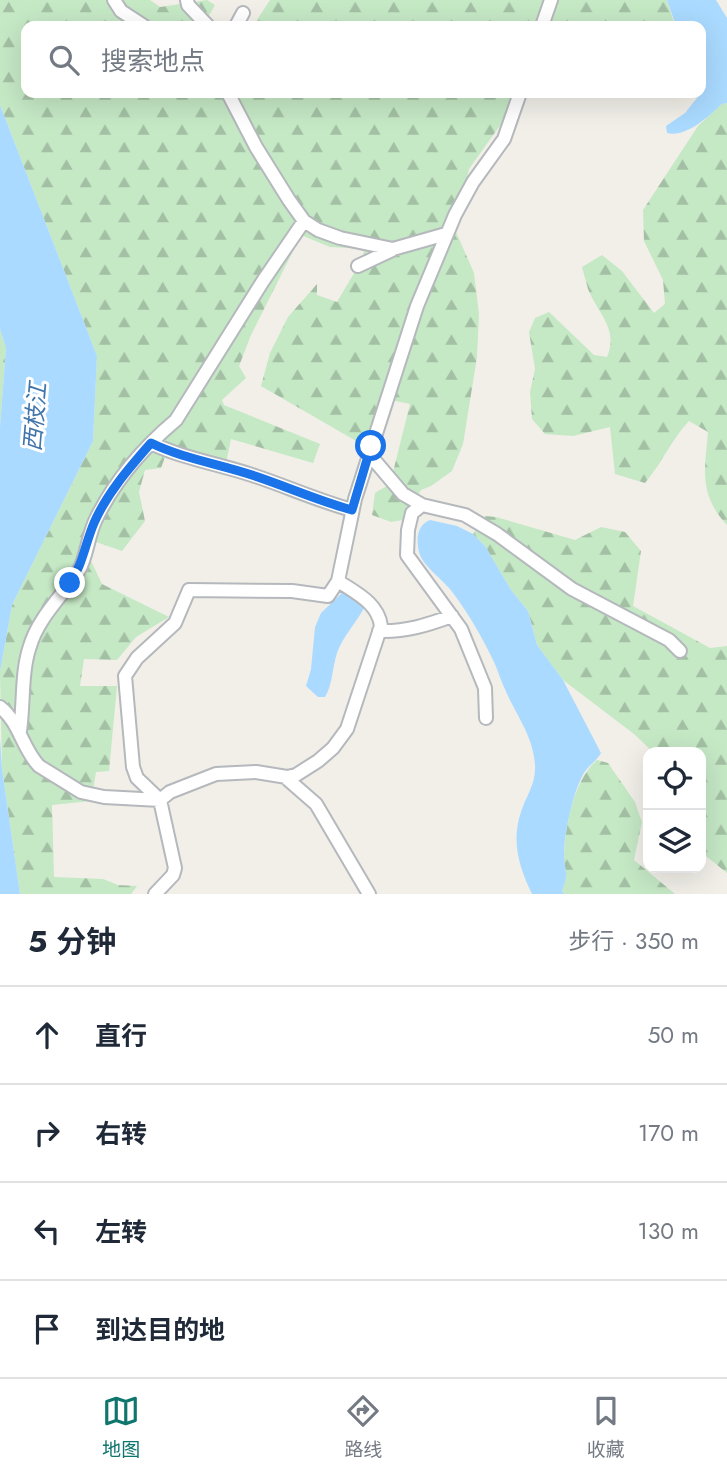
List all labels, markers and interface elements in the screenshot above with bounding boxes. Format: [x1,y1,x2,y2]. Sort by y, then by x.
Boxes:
search box [21,21,706,98]
icon: search [45,41,83,79]
text: 搜索地点 [101,42,205,80]
water label: 西枝江 [15,378,55,453]
route start [355,430,386,461]
route end [54,567,85,598]
map controls [643,747,706,873]
button: locate [643,747,706,810]
button: layers [643,810,706,873]
text: 5 分钟 [28,920,116,963]
text: 步行 · 350 m [568,924,699,958]
icon: ahead [28,1016,66,1054]
text: 直行 [95,1017,147,1055]
text: 50 m [647,1018,699,1052]
icon: right [28,1114,66,1152]
text: 右转 [95,1115,147,1153]
text: 170 m [638,1116,699,1150]
icon: left [28,1212,66,1250]
text: 左转 [95,1213,147,1251]
text: 130 m [637,1214,699,1248]
icon: arrive [28,1310,66,1348]
text: 到达目的地 [95,1311,225,1349]
tab: 地图 [102,1392,140,1463]
tab: 路线 [344,1392,383,1463]
tab: 收藏 [587,1392,625,1463]

